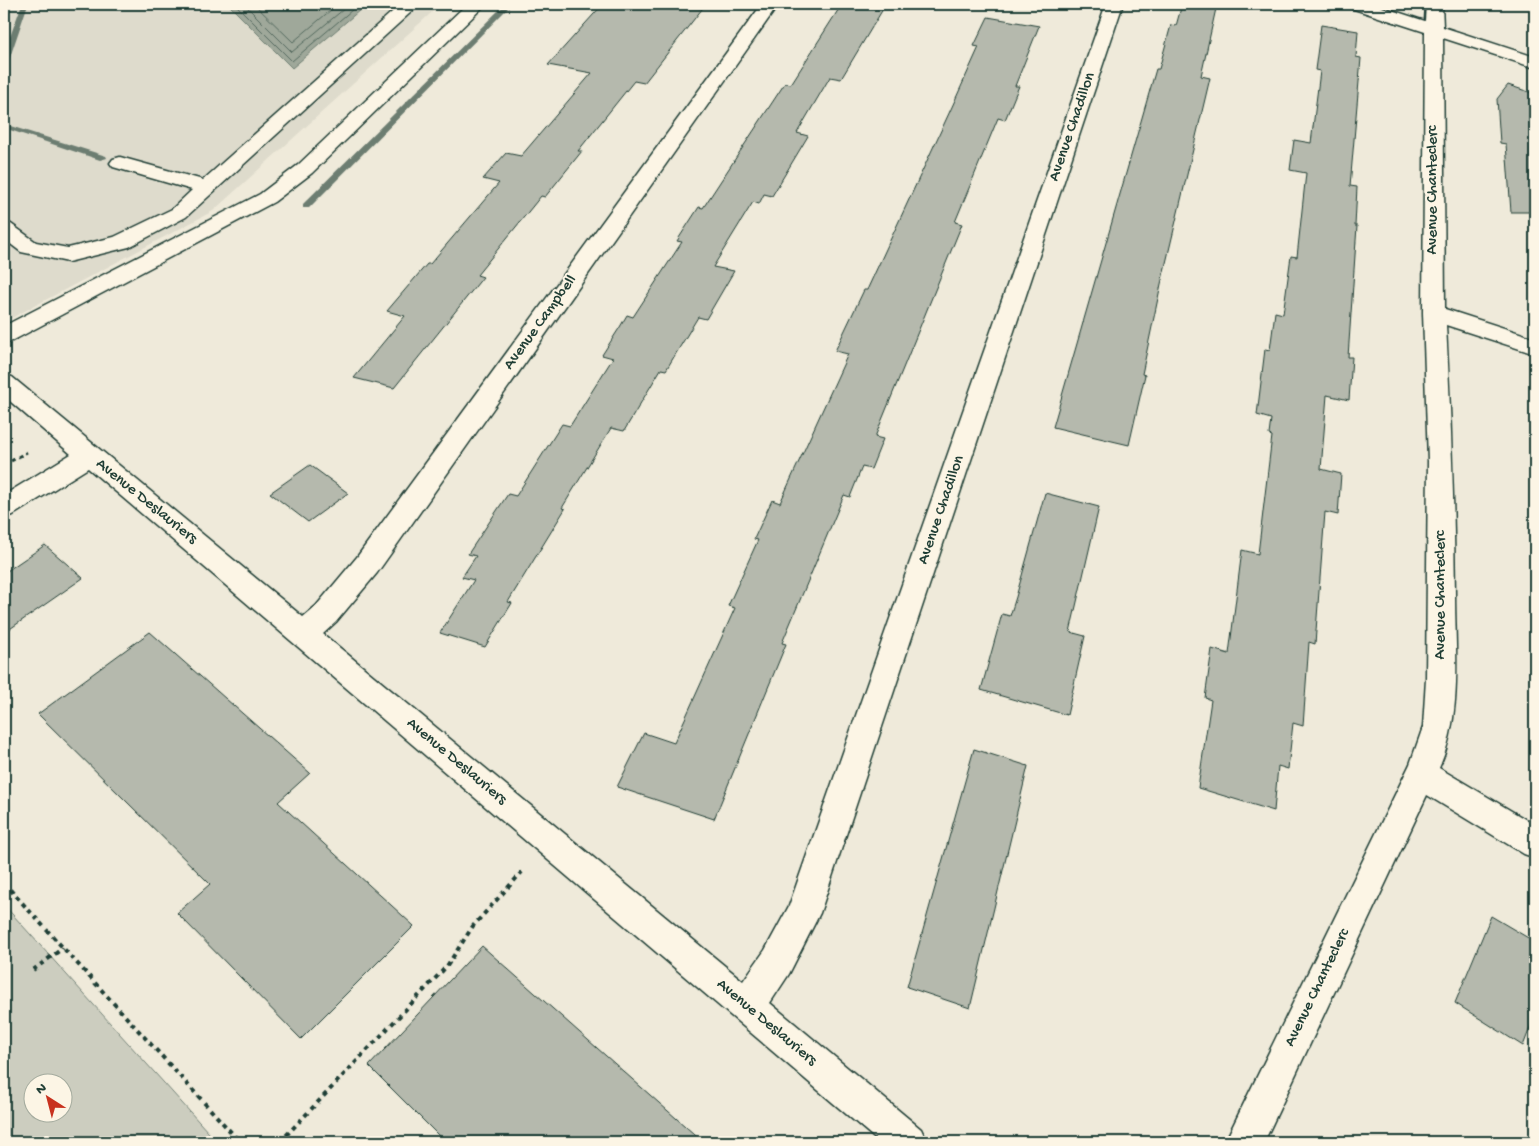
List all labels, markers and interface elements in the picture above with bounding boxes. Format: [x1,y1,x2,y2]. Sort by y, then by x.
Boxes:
street label: Avenue Chadillon [1045,70,1101,184]
street label: Avenue Chanteclerc [1424,125,1443,254]
street label: Avenue Campbell [500,272,582,374]
street label: Avenue Chadillon [914,453,970,567]
street label: Avenue Deslauriers [91,455,202,550]
street label: Avenue Chanteclerc [1432,530,1451,659]
street label: Avenue Deslauriers [402,714,511,810]
street label: Avenue Chanteclerc [1281,925,1355,1050]
street label: Avenue Deslauriers [712,975,821,1071]
north arrow [22,1074,72,1124]
text: N [33,1080,51,1099]

